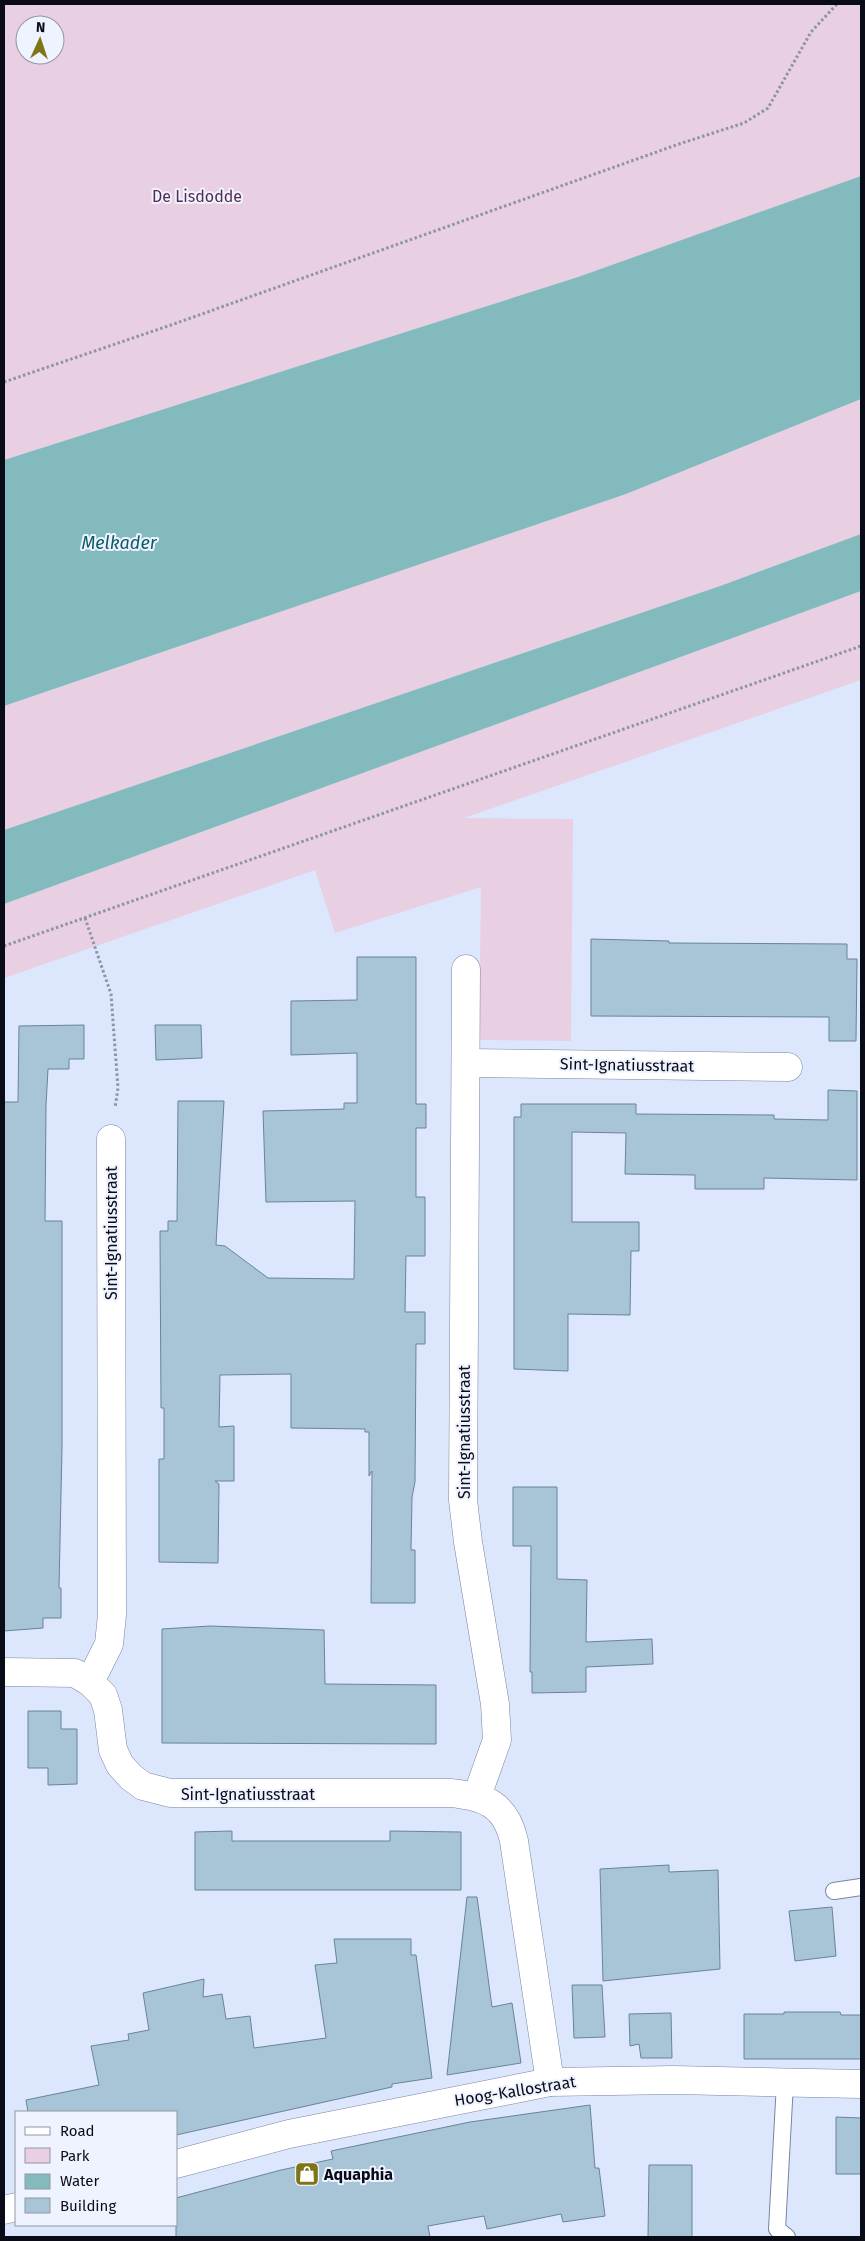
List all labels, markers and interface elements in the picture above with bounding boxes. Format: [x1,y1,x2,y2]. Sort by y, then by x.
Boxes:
north arrow [15,15,65,65]
text: N [36,19,46,36]
park label: De Lisdodde [152,187,242,206]
water label: Melkader [81,532,158,554]
street label: Sint-Ignatiusstraat [560,1054,694,1076]
street label: Sint-Ignatiusstraat [102,1166,121,1300]
street label: Sint-Ignatiusstraat [455,1365,474,1499]
street label: Sint-Ignatiusstraat [181,1785,315,1804]
street label: Hoog-Kallostraat [453,2072,577,2110]
legend [15,2111,178,2226]
text: Road [60,2122,95,2140]
text: Park [60,2147,90,2165]
shop icon: Aquaphia [294,2161,320,2187]
place label: Aquaphia [323,2165,393,2184]
text: Water [60,2172,99,2190]
text: Building [60,2197,116,2215]

